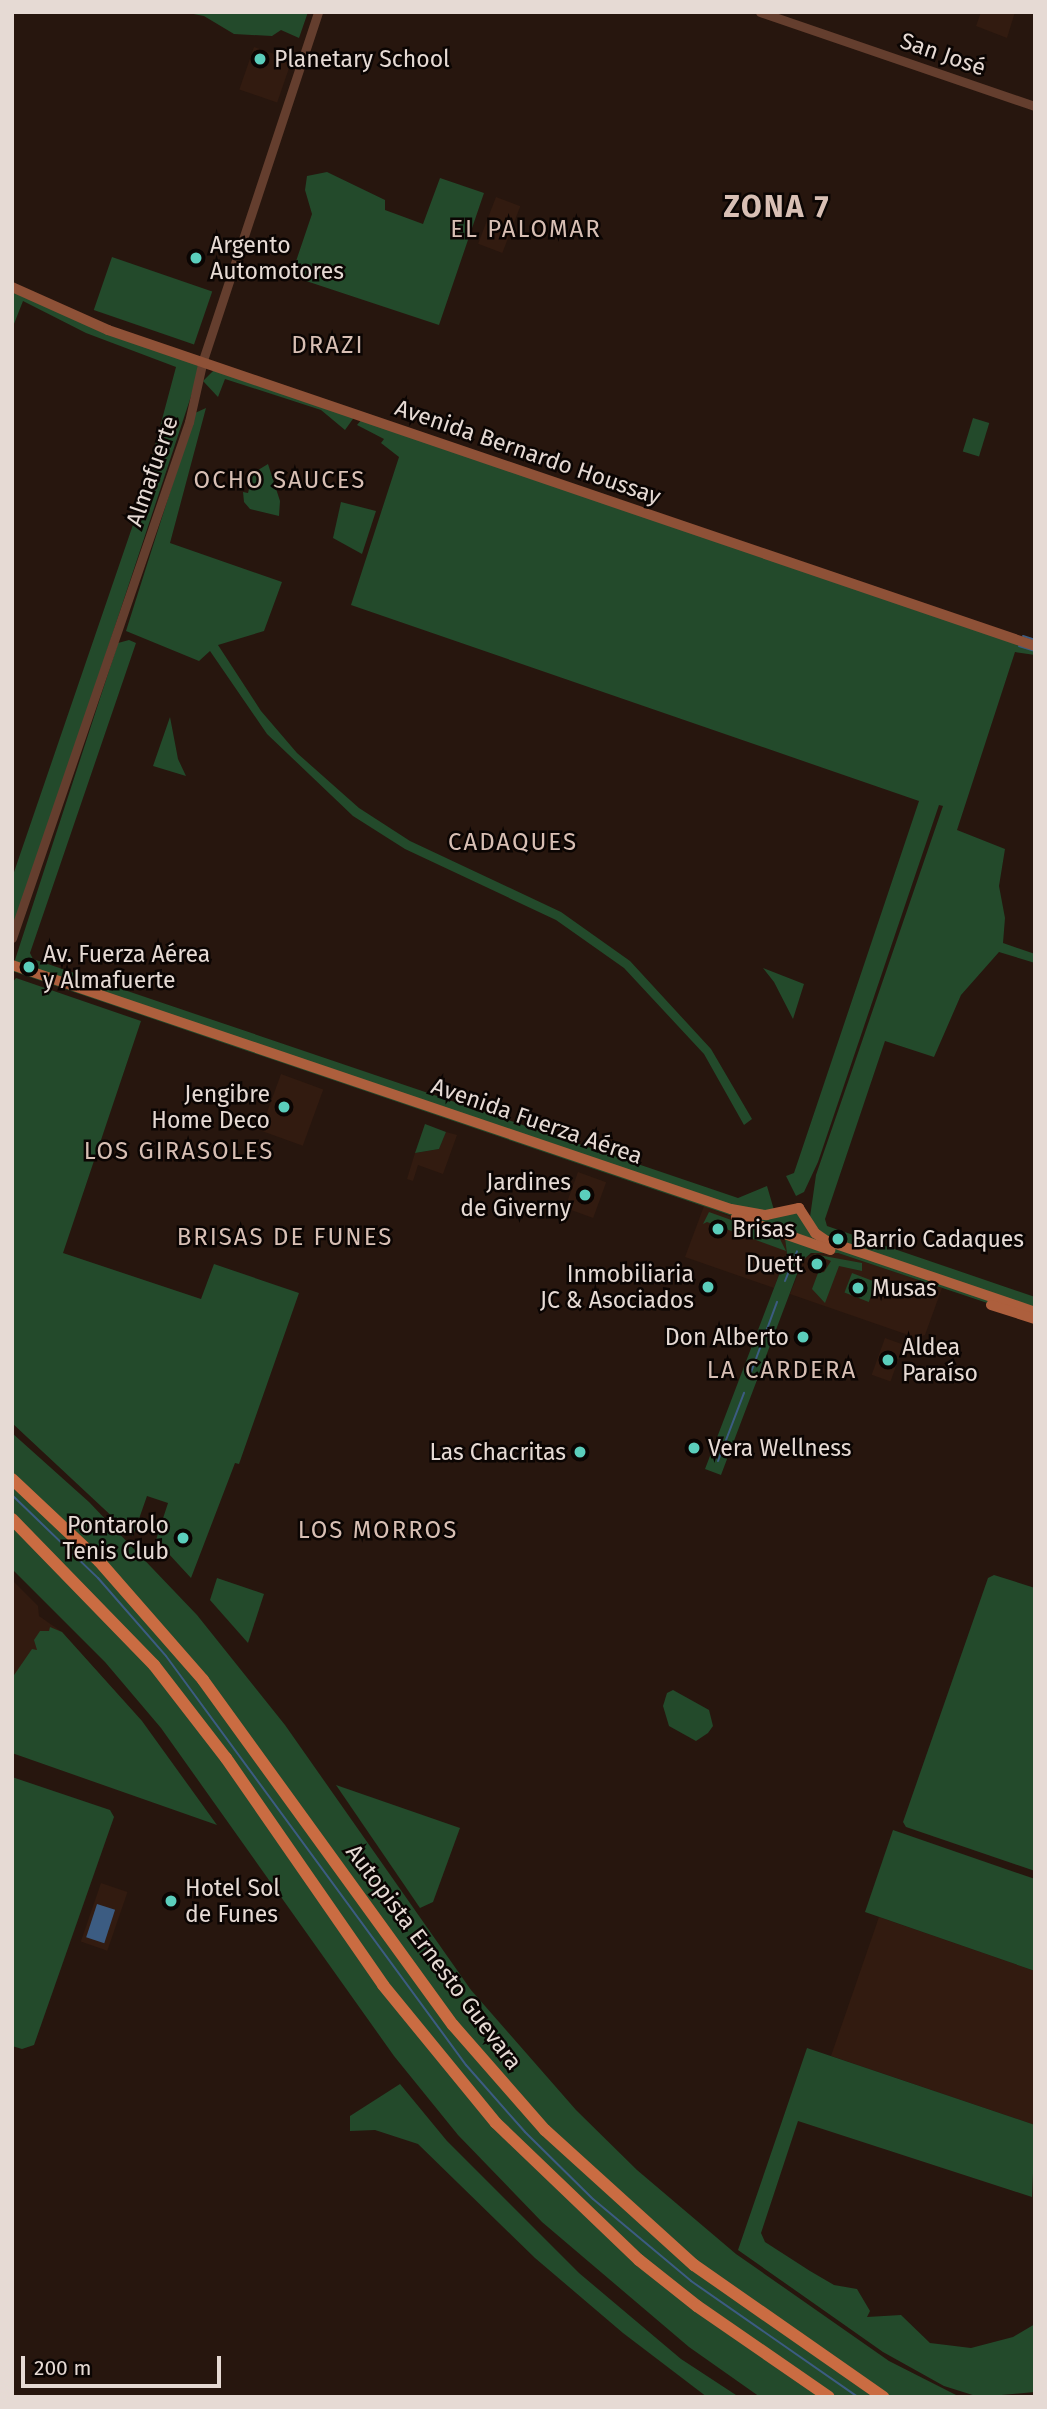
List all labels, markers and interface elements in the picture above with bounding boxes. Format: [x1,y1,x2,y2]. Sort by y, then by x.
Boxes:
street label: San José [897,27,989,81]
place label: Planetary School [274,45,450,73]
marker: Planetary School [252,51,268,67]
district label: ZONA 7 [724,189,830,225]
district label: EL PALOMAR [451,216,601,244]
place label: Argento Automotores [210,231,344,285]
marker: Argento Automotores [188,250,204,266]
district label: DRAZI [292,332,364,360]
street label: Avenida Bernardo Houssay [392,394,664,510]
street label: Almafuerte [120,412,184,530]
district label: OCHO SAUCES [195,467,365,495]
district label: CADAQUES [449,829,577,857]
place label: Av. Fuerza Aérea y Almafuerte [43,940,210,994]
marker: Av. Fuerza Aérea y Almafuerte [21,959,37,975]
street label: Avenida Fuerza Aérea [428,1072,646,1170]
place label: Jengibre Home Deco [151,1080,270,1134]
marker: Jengibre Home Deco [276,1099,292,1115]
district label: LOS GIRASOLES [85,1138,273,1166]
place label: Jardines de Giverny [460,1168,571,1222]
marker: Jardines de Giverny [577,1187,593,1203]
place label: Brisas [732,1215,795,1243]
marker: Brisas [710,1221,726,1237]
district label: BRISAS DE FUNES [179,1224,391,1252]
place label: Barrio Cadaques [852,1225,1024,1253]
marker: Barrio Cadaques [830,1231,846,1247]
place label: Duett [746,1250,803,1278]
marker: Duett [809,1256,825,1272]
place label: Inmobiliaria JC & Asociados [540,1260,694,1314]
place label: Musas [872,1274,937,1302]
marker: Inmobiliaria JC & Asociados [700,1279,716,1295]
marker: Musas [850,1280,866,1296]
place label: Don Alberto [665,1323,789,1351]
marker: Don Alberto [795,1329,811,1345]
place label: Aldea Paraíso [902,1333,978,1387]
marker: Aldea Paraíso [880,1352,896,1368]
district label: LA CARDERA [708,1357,856,1385]
place label: Vera Wellness [708,1434,851,1462]
place label: Las Chacritas [429,1438,566,1466]
marker: Vera Wellness [686,1440,702,1456]
marker: Las Chacritas [572,1444,588,1460]
place label: Pontarolo Tenis Club [63,1511,169,1565]
district label: LOS MORROS [299,1517,457,1545]
marker: Pontarolo Tenis Club [175,1530,191,1546]
street label: Autopista Ernesto Guevara [340,1839,528,2075]
place label: Hotel Sol de Funes [185,1874,280,1928]
marker: Hotel Sol de Funes [163,1893,179,1909]
scale bar [24,2342,224,2386]
text: 200 m [34,2355,91,2381]

